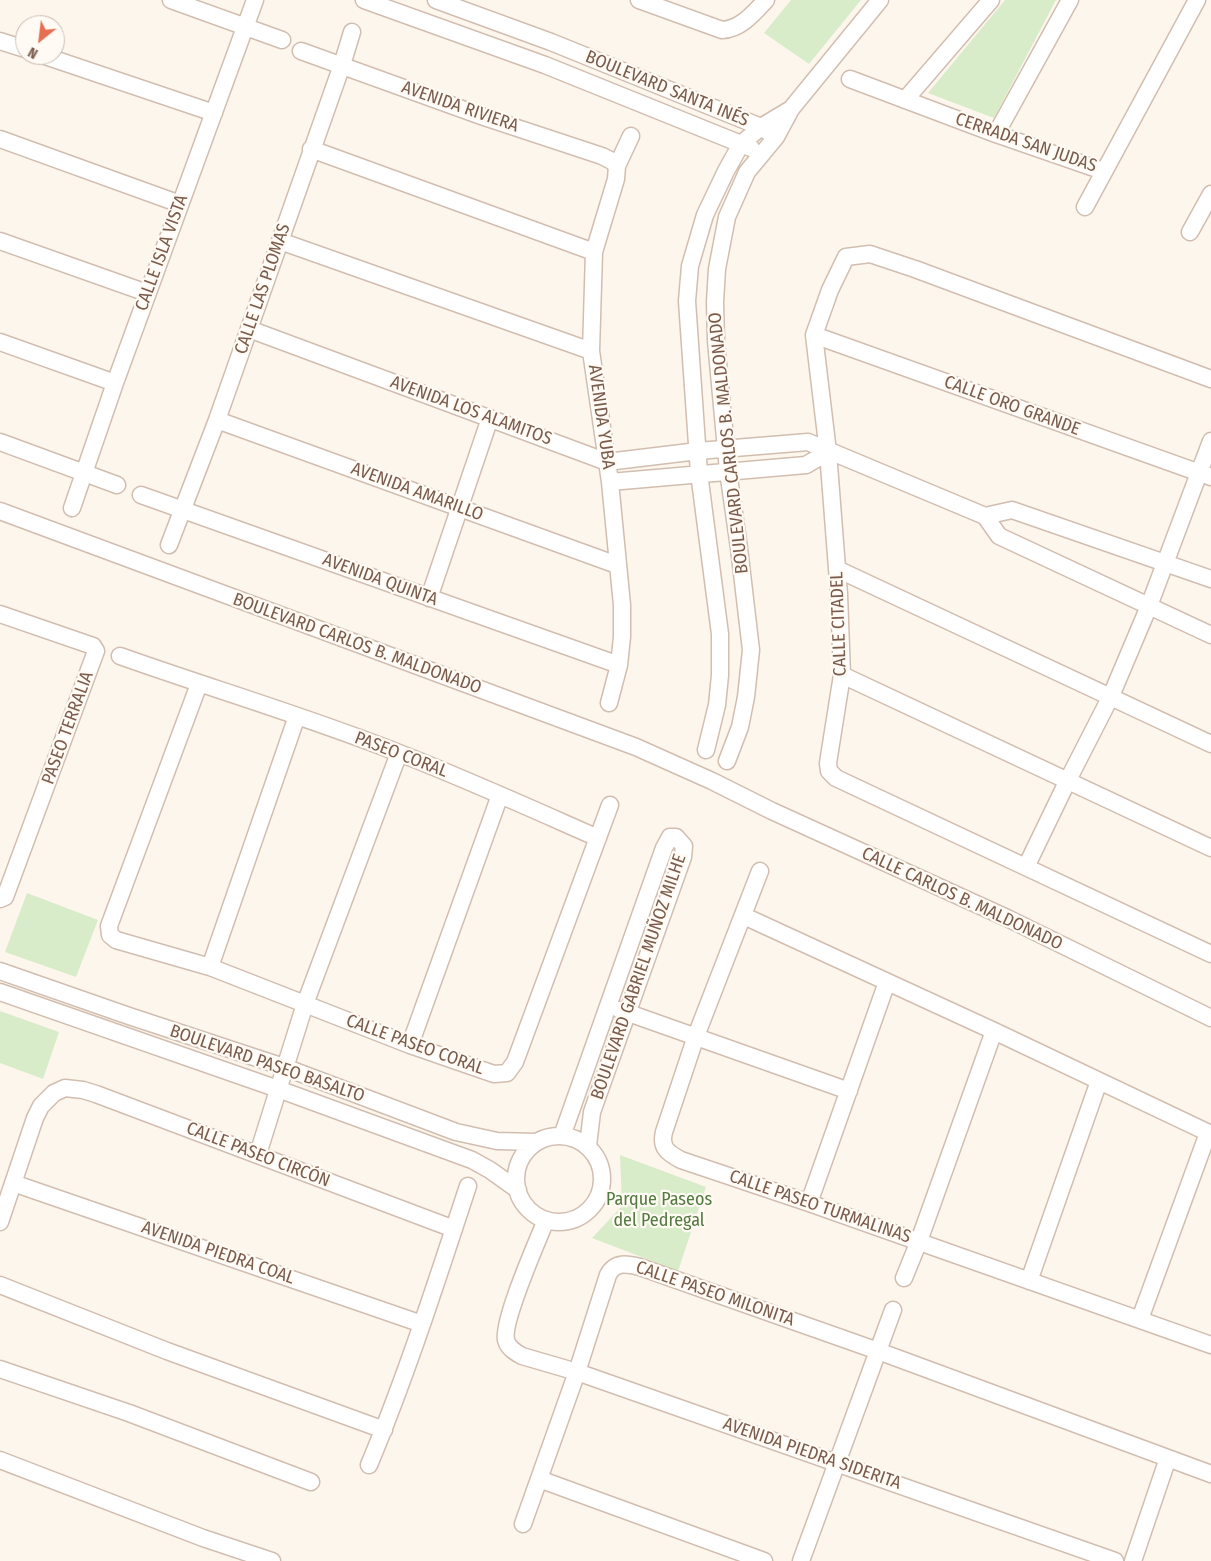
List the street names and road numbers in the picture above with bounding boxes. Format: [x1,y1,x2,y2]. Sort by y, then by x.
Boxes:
street label: BOULEVARD SANTA INÉS [582,46,752,132]
street label: AVENIDA RIVIERA [399,77,521,137]
street label: CERRADA SAN JUDAS [952,109,1100,177]
street label: CALLE ISLA VISTA [131,192,193,314]
street label: CALLE LAS PLOMAS [231,221,295,357]
street label: BOULEVARD CARLOS B. MALDONADO [705,311,753,575]
street label: AVENIDA YUBA [583,363,619,471]
street label: CALLE ORO GRANDE [941,371,1083,441]
street label: AVENIDA LOS ALAMITOS [387,372,555,450]
street label: AVENIDA AMARILLO [348,458,486,526]
street label: AVENIDA QUINTA [320,549,440,611]
street label: CALLE CITADEL [826,571,852,677]
street label: BOULEVARD CARLOS B. MALDONADO [230,589,484,699]
street label: PASEO TERRALIA [38,669,98,787]
street label: PASEO CORAL [351,727,451,783]
street label: CALLE CARLOS B. MALDONADO [858,843,1066,955]
street label: BOULEVARD GABRIEL MUÑOZ MILHE [587,851,691,1103]
street label: CALLE PASEO CORAL [343,1010,487,1080]
street label: BOULEVARD PASEO BASALTO [167,1020,367,1108]
street label: CALLE PASEO CIRCÓN [183,1118,333,1192]
street label: CALLE PASEO TURMALINAS [726,1166,914,1248]
street label: AVENIDA PIEDRA COAL [139,1217,297,1289]
street label: CALLE PASEO MILONITA [633,1257,797,1331]
street label: AVENIDA PIEDRA SIDERITA [720,1413,904,1495]

